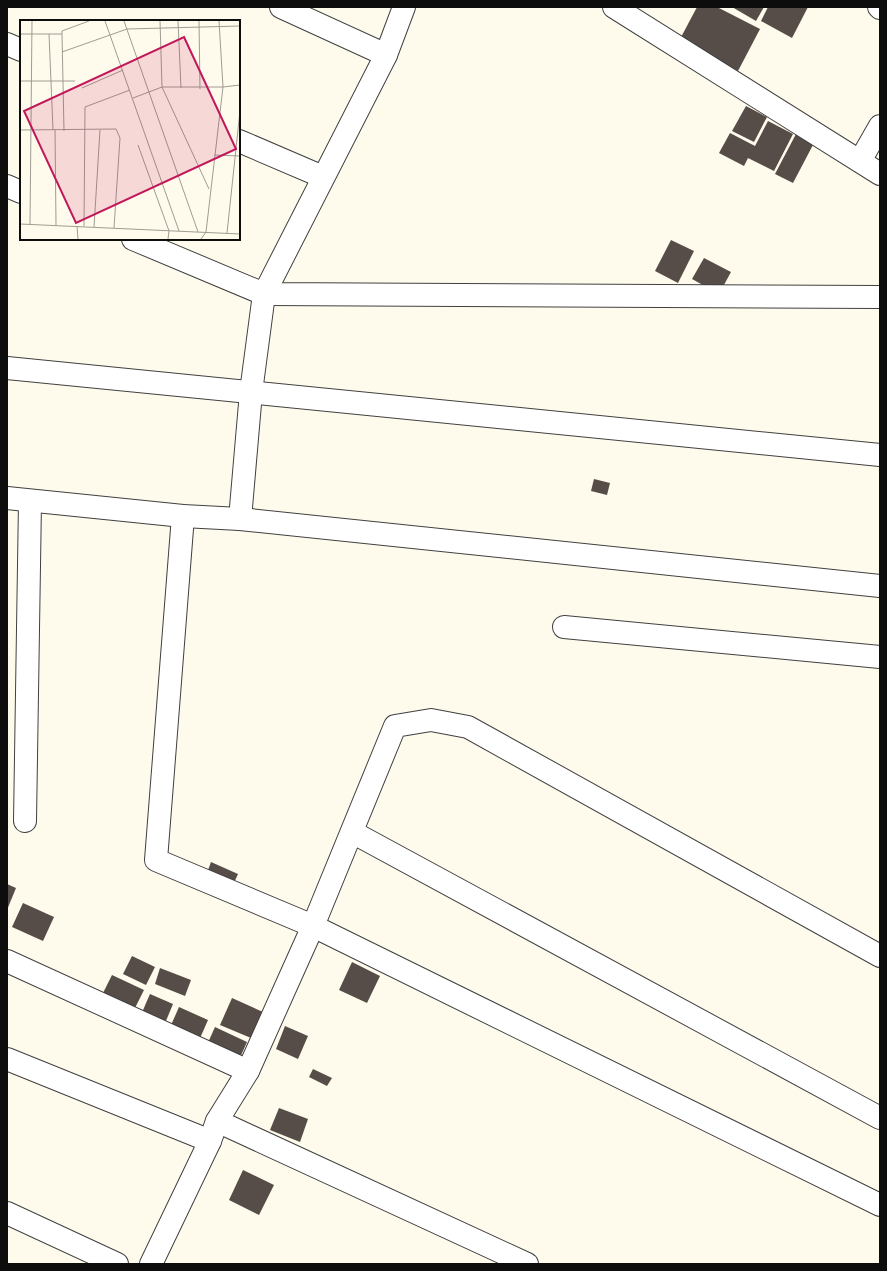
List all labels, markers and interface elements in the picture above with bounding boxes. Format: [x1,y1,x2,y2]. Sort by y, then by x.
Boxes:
inset map [20,20,240,240]

